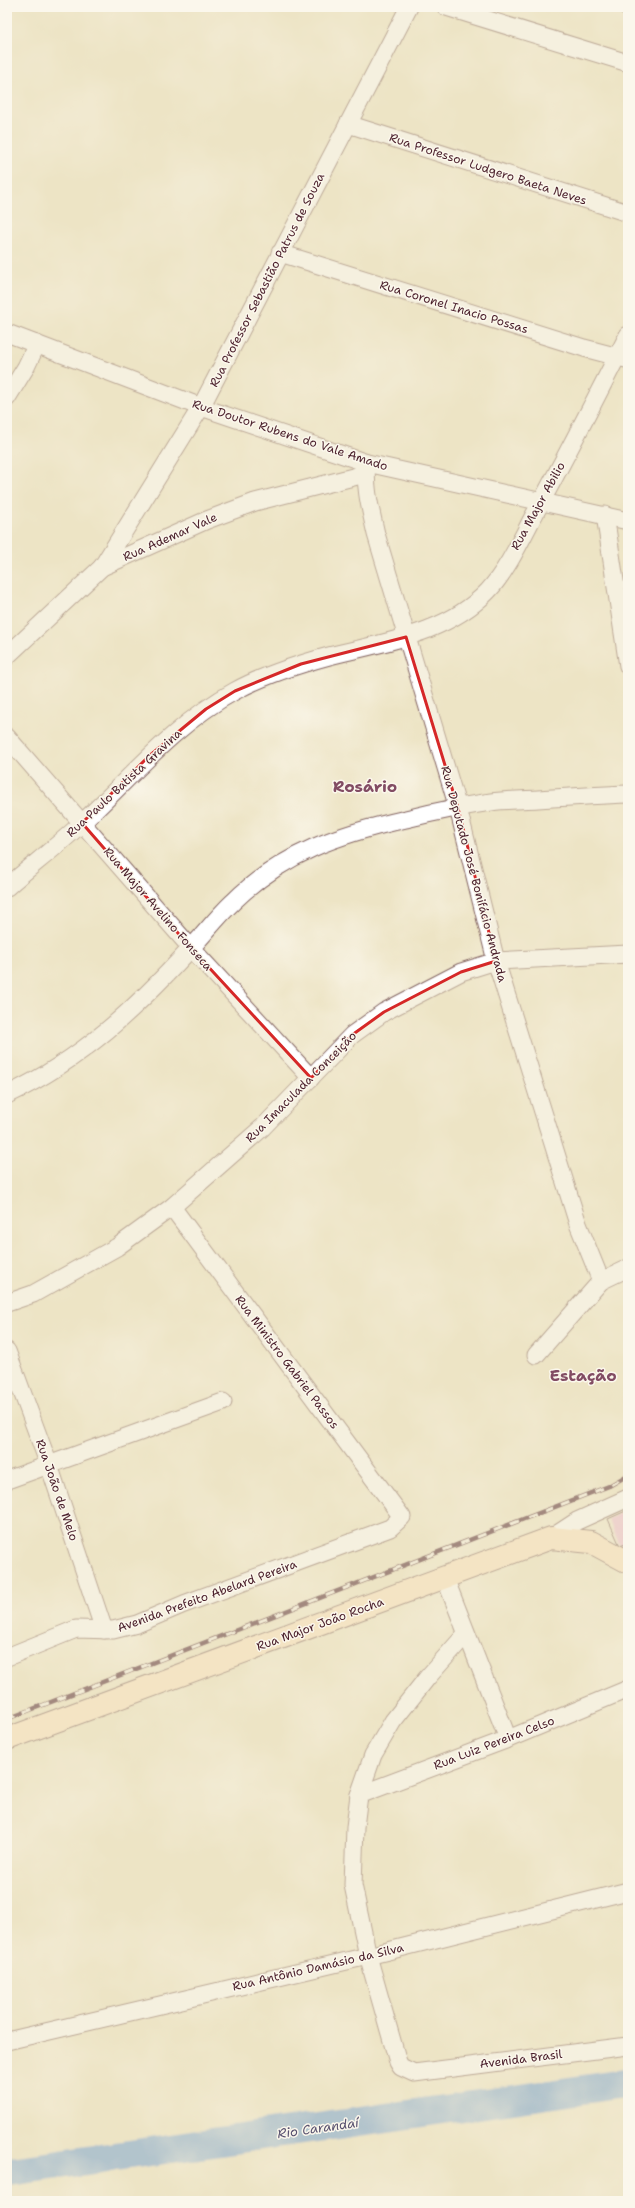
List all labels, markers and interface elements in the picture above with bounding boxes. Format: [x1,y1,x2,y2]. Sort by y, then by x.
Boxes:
street label: Rua Professor Ludgero Baeta Neves [387,129,589,209]
street label: Rua Professor Sebastião Patrus de Souza [206,170,329,390]
street label: Rua Coronel Inacio Possas [378,277,530,337]
street label: Rua Doutor Rubens do Vale Amado [190,396,390,474]
street label: Rua Major Abilio [507,459,569,553]
street label: Rua Ademar Vale [120,509,220,565]
street label: Rua Paulo Batista Gravina [63,725,185,841]
street label: Rua Deputado José Bonifácio Andrada [437,764,511,984]
district label: Rosário [333,776,397,797]
street label: Rua Major Avelino Fonseca [100,844,216,974]
street label: Rua Imaculada Conceição [242,1028,360,1146]
street label: Rua Ministro Gabriel Passos [231,1292,343,1432]
district label: Estação [549,1365,617,1386]
street label: Rua João de Melo [32,1437,82,1543]
street label: Avenida Prefeito Abelard Pereira [115,1556,299,1636]
street label: Rua Major João Rocha [254,1593,386,1654]
street label: Rua Luiz Pereira Celso [431,1713,557,1773]
street label: Rua Antônio Damásio da Silva [231,1939,406,1995]
street label: Avenida Brasil [479,2046,564,2072]
water label: Rio Carandaí [276,2114,361,2142]

